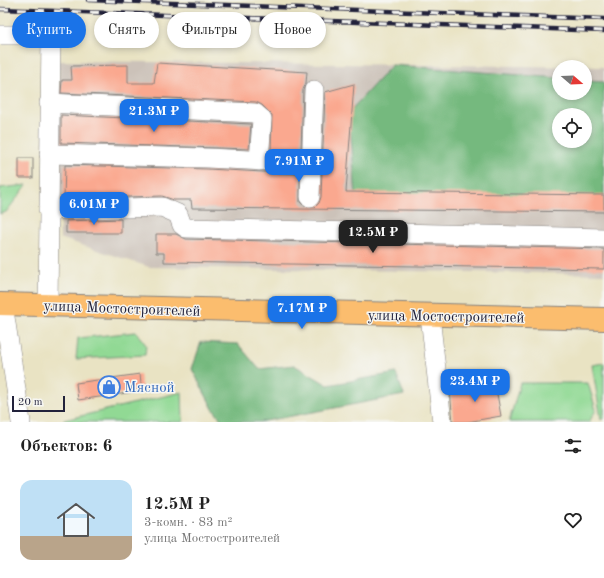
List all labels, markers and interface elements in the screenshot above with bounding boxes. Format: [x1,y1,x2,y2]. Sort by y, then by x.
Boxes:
chip: Купить [12,12,86,48]
chip: Снять [94,12,159,48]
chip: Фильтры [167,12,251,48]
chip: Новое [259,12,326,48]
north arrow [552,60,592,100]
map controls [552,60,592,148]
pin: 21.3M ₽ [117,99,191,133]
text: 21.3M ₽ [129,105,179,118]
button: locate [552,108,592,148]
pin: 7.91M ₽ [262,149,336,183]
text: 7.91M ₽ [274,155,324,168]
pin: 6.01M ₽ [57,192,131,226]
text: 6.01M ₽ [69,198,119,211]
pin: 12.5M ₽ [336,220,410,254]
text: 12.5M ₽ [348,226,398,239]
pin: 7.17M ₽ [265,296,339,330]
street label: улица Мостостроителей [43,299,201,320]
text: 7.17M ₽ [277,302,327,315]
street label: улица Мостостроителей [367,309,525,326]
pin: 23.4M ₽ [438,369,512,403]
shop icon: Мясной [96,374,122,400]
text: 23.4M ₽ [450,375,500,388]
place label: Мясной [124,381,175,396]
scale bar [12,394,65,413]
text: 20 m [18,397,43,408]
icon: filters [562,435,584,457]
text: Объектов: 6 [20,438,112,455]
icon: home [52,496,100,544]
text: 12.5M ₽ [144,496,210,513]
icon: heart [562,509,584,531]
text: 3-комн. · 83 m² [144,516,232,529]
text: улица Мостостроителей [144,532,280,545]

